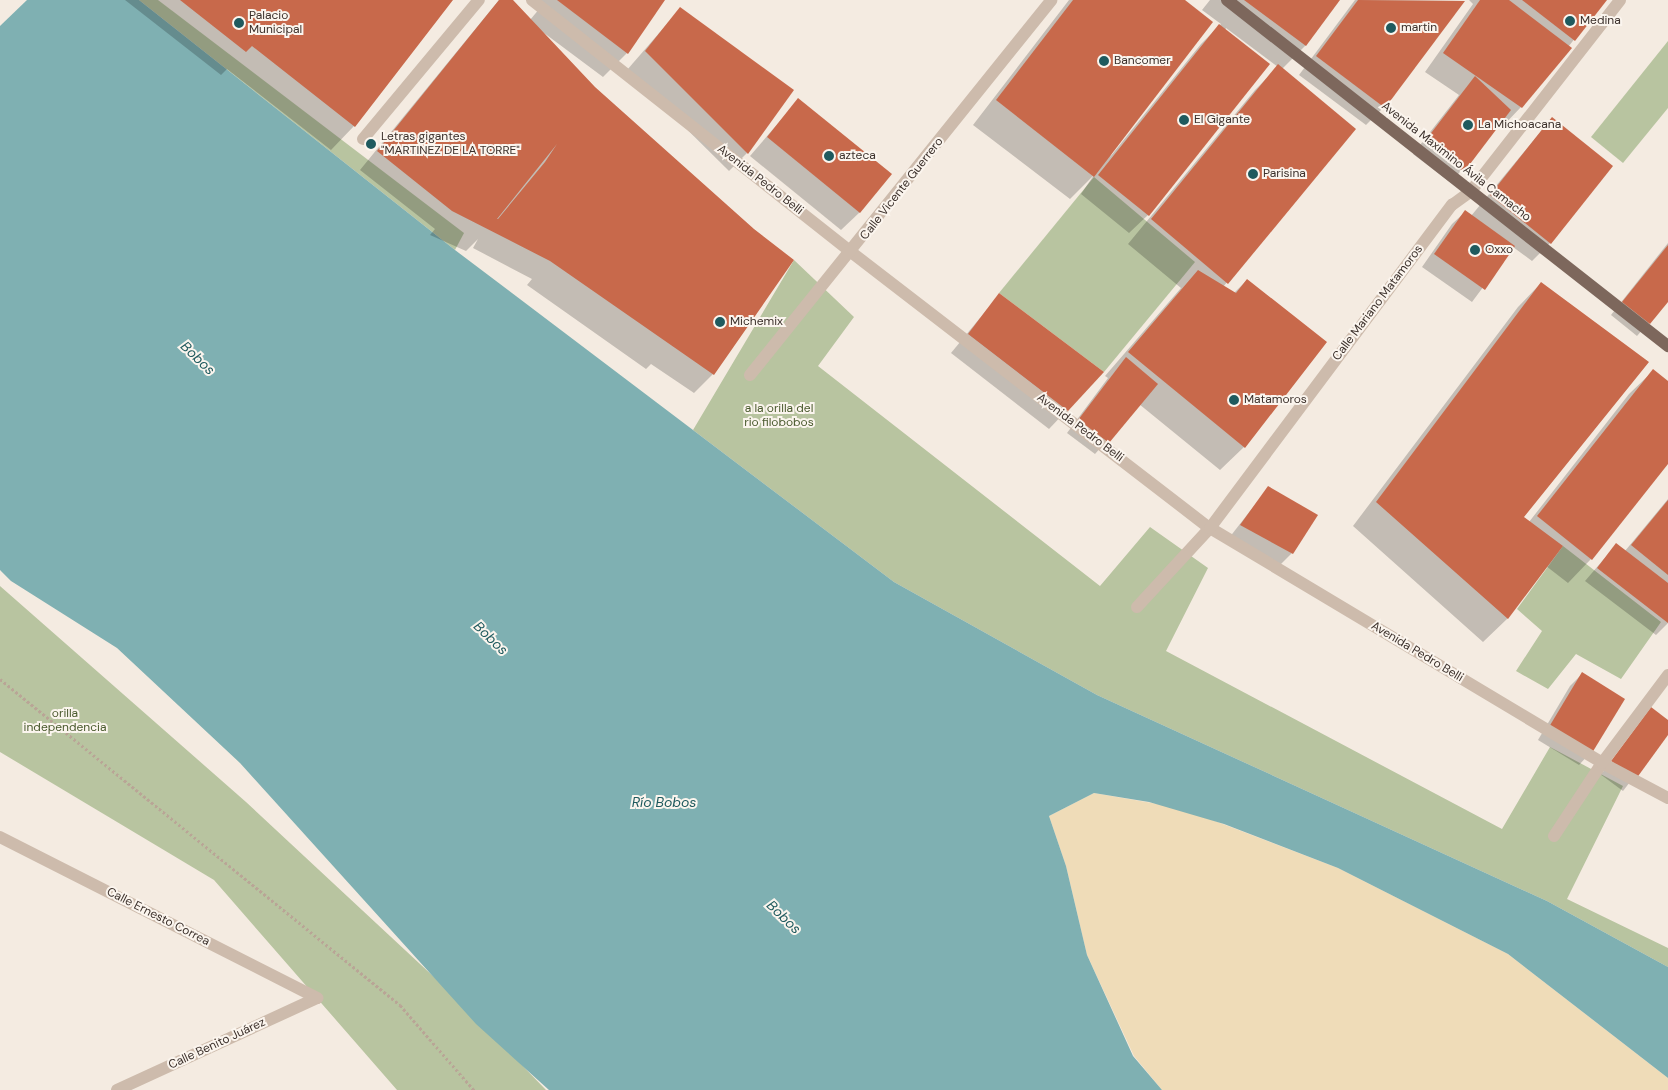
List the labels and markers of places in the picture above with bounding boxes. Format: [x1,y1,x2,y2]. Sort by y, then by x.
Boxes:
place label: Palacio Municipal [249,9,302,37]
place label: Medina [1580,14,1621,28]
marker: Medina [1564,15,1576,27]
marker: Palacio Municipal [233,17,245,29]
place label: martin [1401,21,1437,35]
marker: martin [1385,22,1397,34]
place label: Bancomer [1114,54,1171,68]
marker: Bancomer [1098,55,1110,67]
place label: El Gigante [1194,113,1250,127]
marker: El Gigante [1178,114,1190,126]
place label: La Michoacana [1478,118,1561,132]
marker: La Michoacana [1462,119,1474,131]
place label: Letras gigantes "MARTINEZ DE LA TORRE" [381,130,520,158]
marker: Letras gigantes "MARTINEZ DE LA TORRE" [365,138,377,150]
place label: azteca [839,149,876,163]
marker: azteca [823,150,835,162]
place label: Parisina [1263,167,1306,181]
marker: Parisina [1247,168,1259,180]
place label: Oxxo [1485,243,1513,257]
marker: Oxxo [1469,244,1481,256]
place label: Michemix [730,315,783,329]
marker: Michemix [714,316,726,328]
place label: Matamoros [1244,393,1307,407]
marker: Matamoros [1228,394,1240,406]

